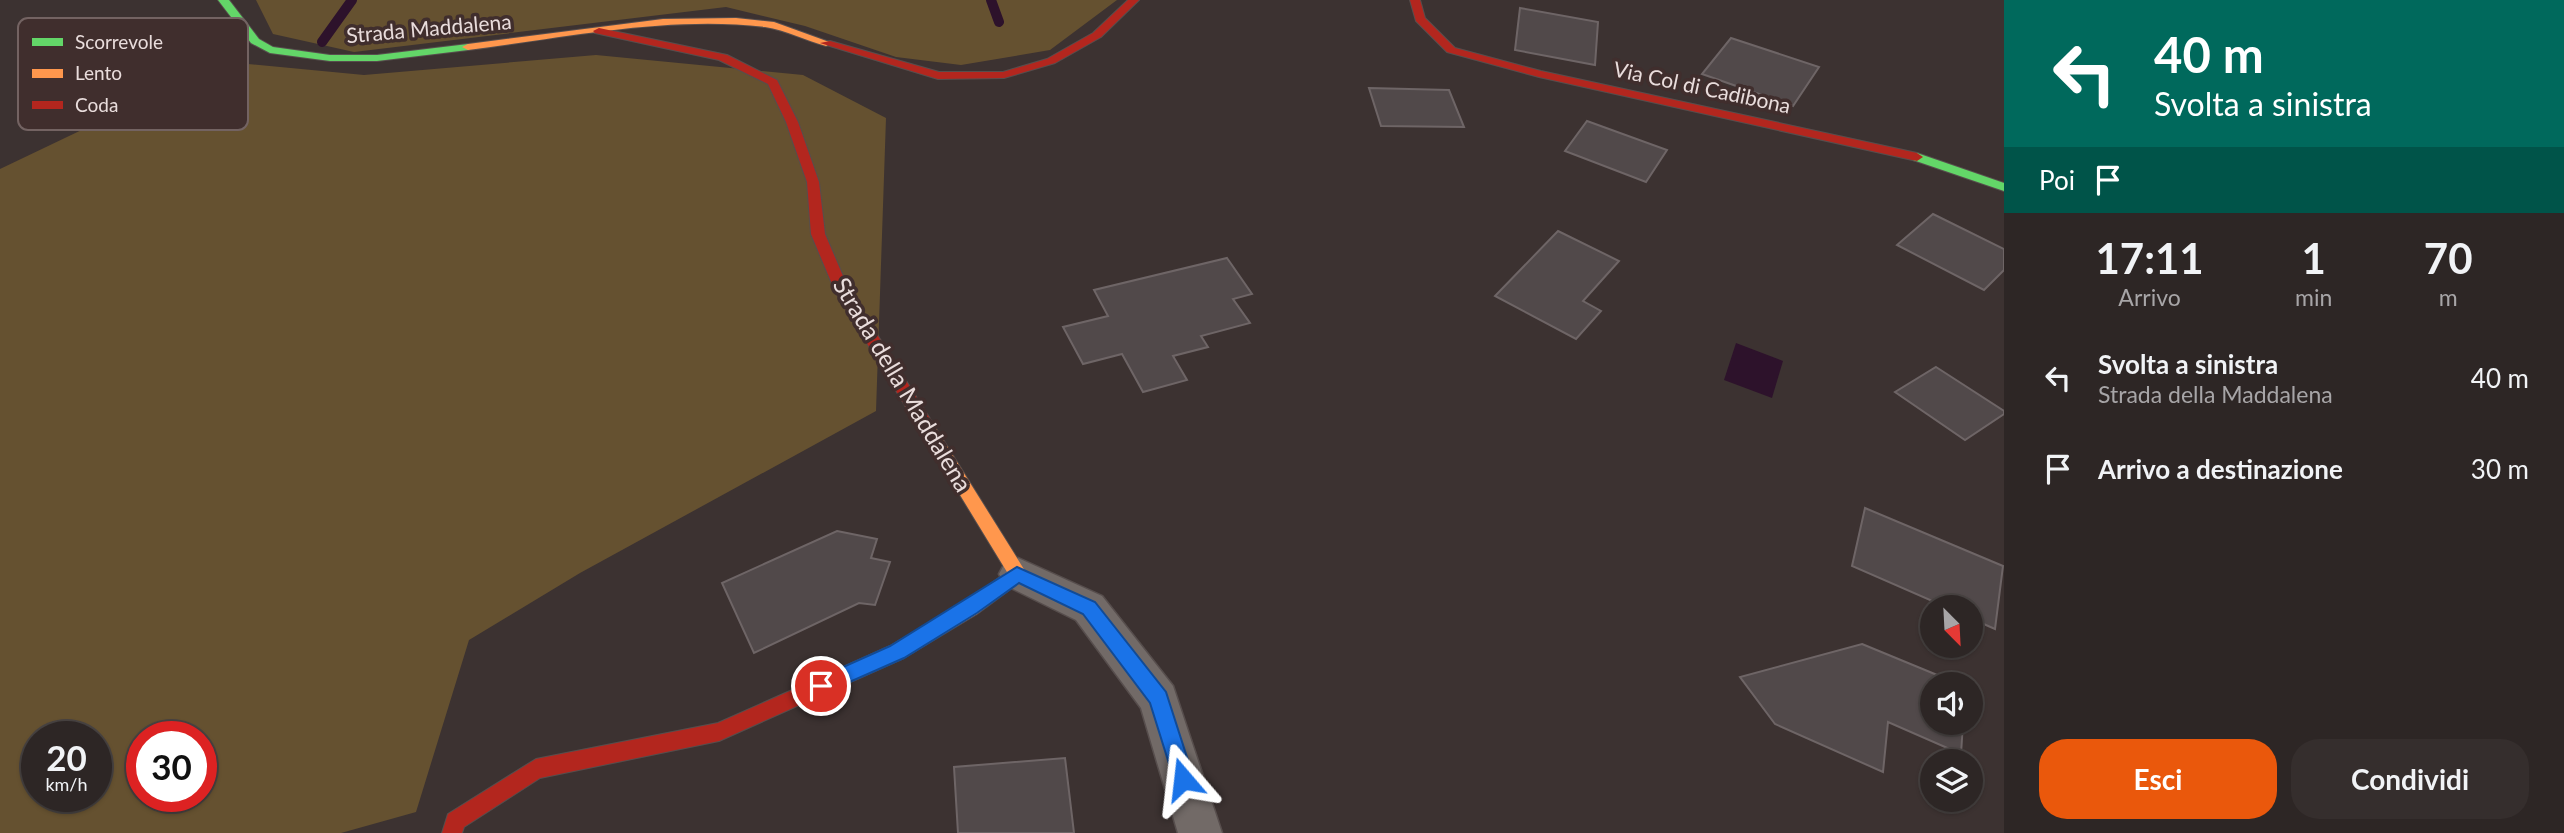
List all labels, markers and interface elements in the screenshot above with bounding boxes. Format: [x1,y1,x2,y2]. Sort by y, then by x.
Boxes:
street label: Strada Maddalena [345,8,513,47]
legend [18,18,248,130]
text: 40 m [2154,25,2264,83]
icon: left [2039,28,2130,119]
text: Scorrevole [75,30,163,53]
street label: Via Col di Cadibona [1611,56,1793,118]
text: Lento [75,61,122,84]
text: Svolta a sinistra [2154,84,2372,123]
text: Coda [75,93,118,116]
icon: arrive [2089,161,2127,199]
text: Poi [2039,164,2075,196]
text: 17:11 [2095,233,2204,283]
text: 1 [2302,233,2326,283]
text: 70 [2424,233,2473,283]
street label: Strada della Maddalena [828,272,979,497]
text: Arrivo [2118,283,2181,311]
text: min [2295,283,2332,311]
text: m [2439,283,2458,311]
text: Svolta a sinistra [2098,348,2278,380]
icon: left [2039,359,2077,397]
text: 40 m [2471,362,2529,394]
text: Strada della Maddalena [2098,380,2333,408]
icon: arrive [2039,450,2077,488]
text: Arrivo a destinazione [2098,453,2343,485]
text: 30 m [2471,453,2529,485]
north arrow [1920,595,1983,658]
map controls [1920,595,1983,812]
pin [791,656,851,716]
icon: arrive [802,667,840,705]
button: sound [1920,672,1983,735]
speed limit sign: 30 [126,721,217,812]
text: 20 [46,736,87,778]
button: Esci [2039,739,2277,819]
button: Condividi [2291,739,2529,819]
position arrow [1146,742,1220,816]
button: layers [1920,749,1983,812]
text: km/h [45,773,88,795]

